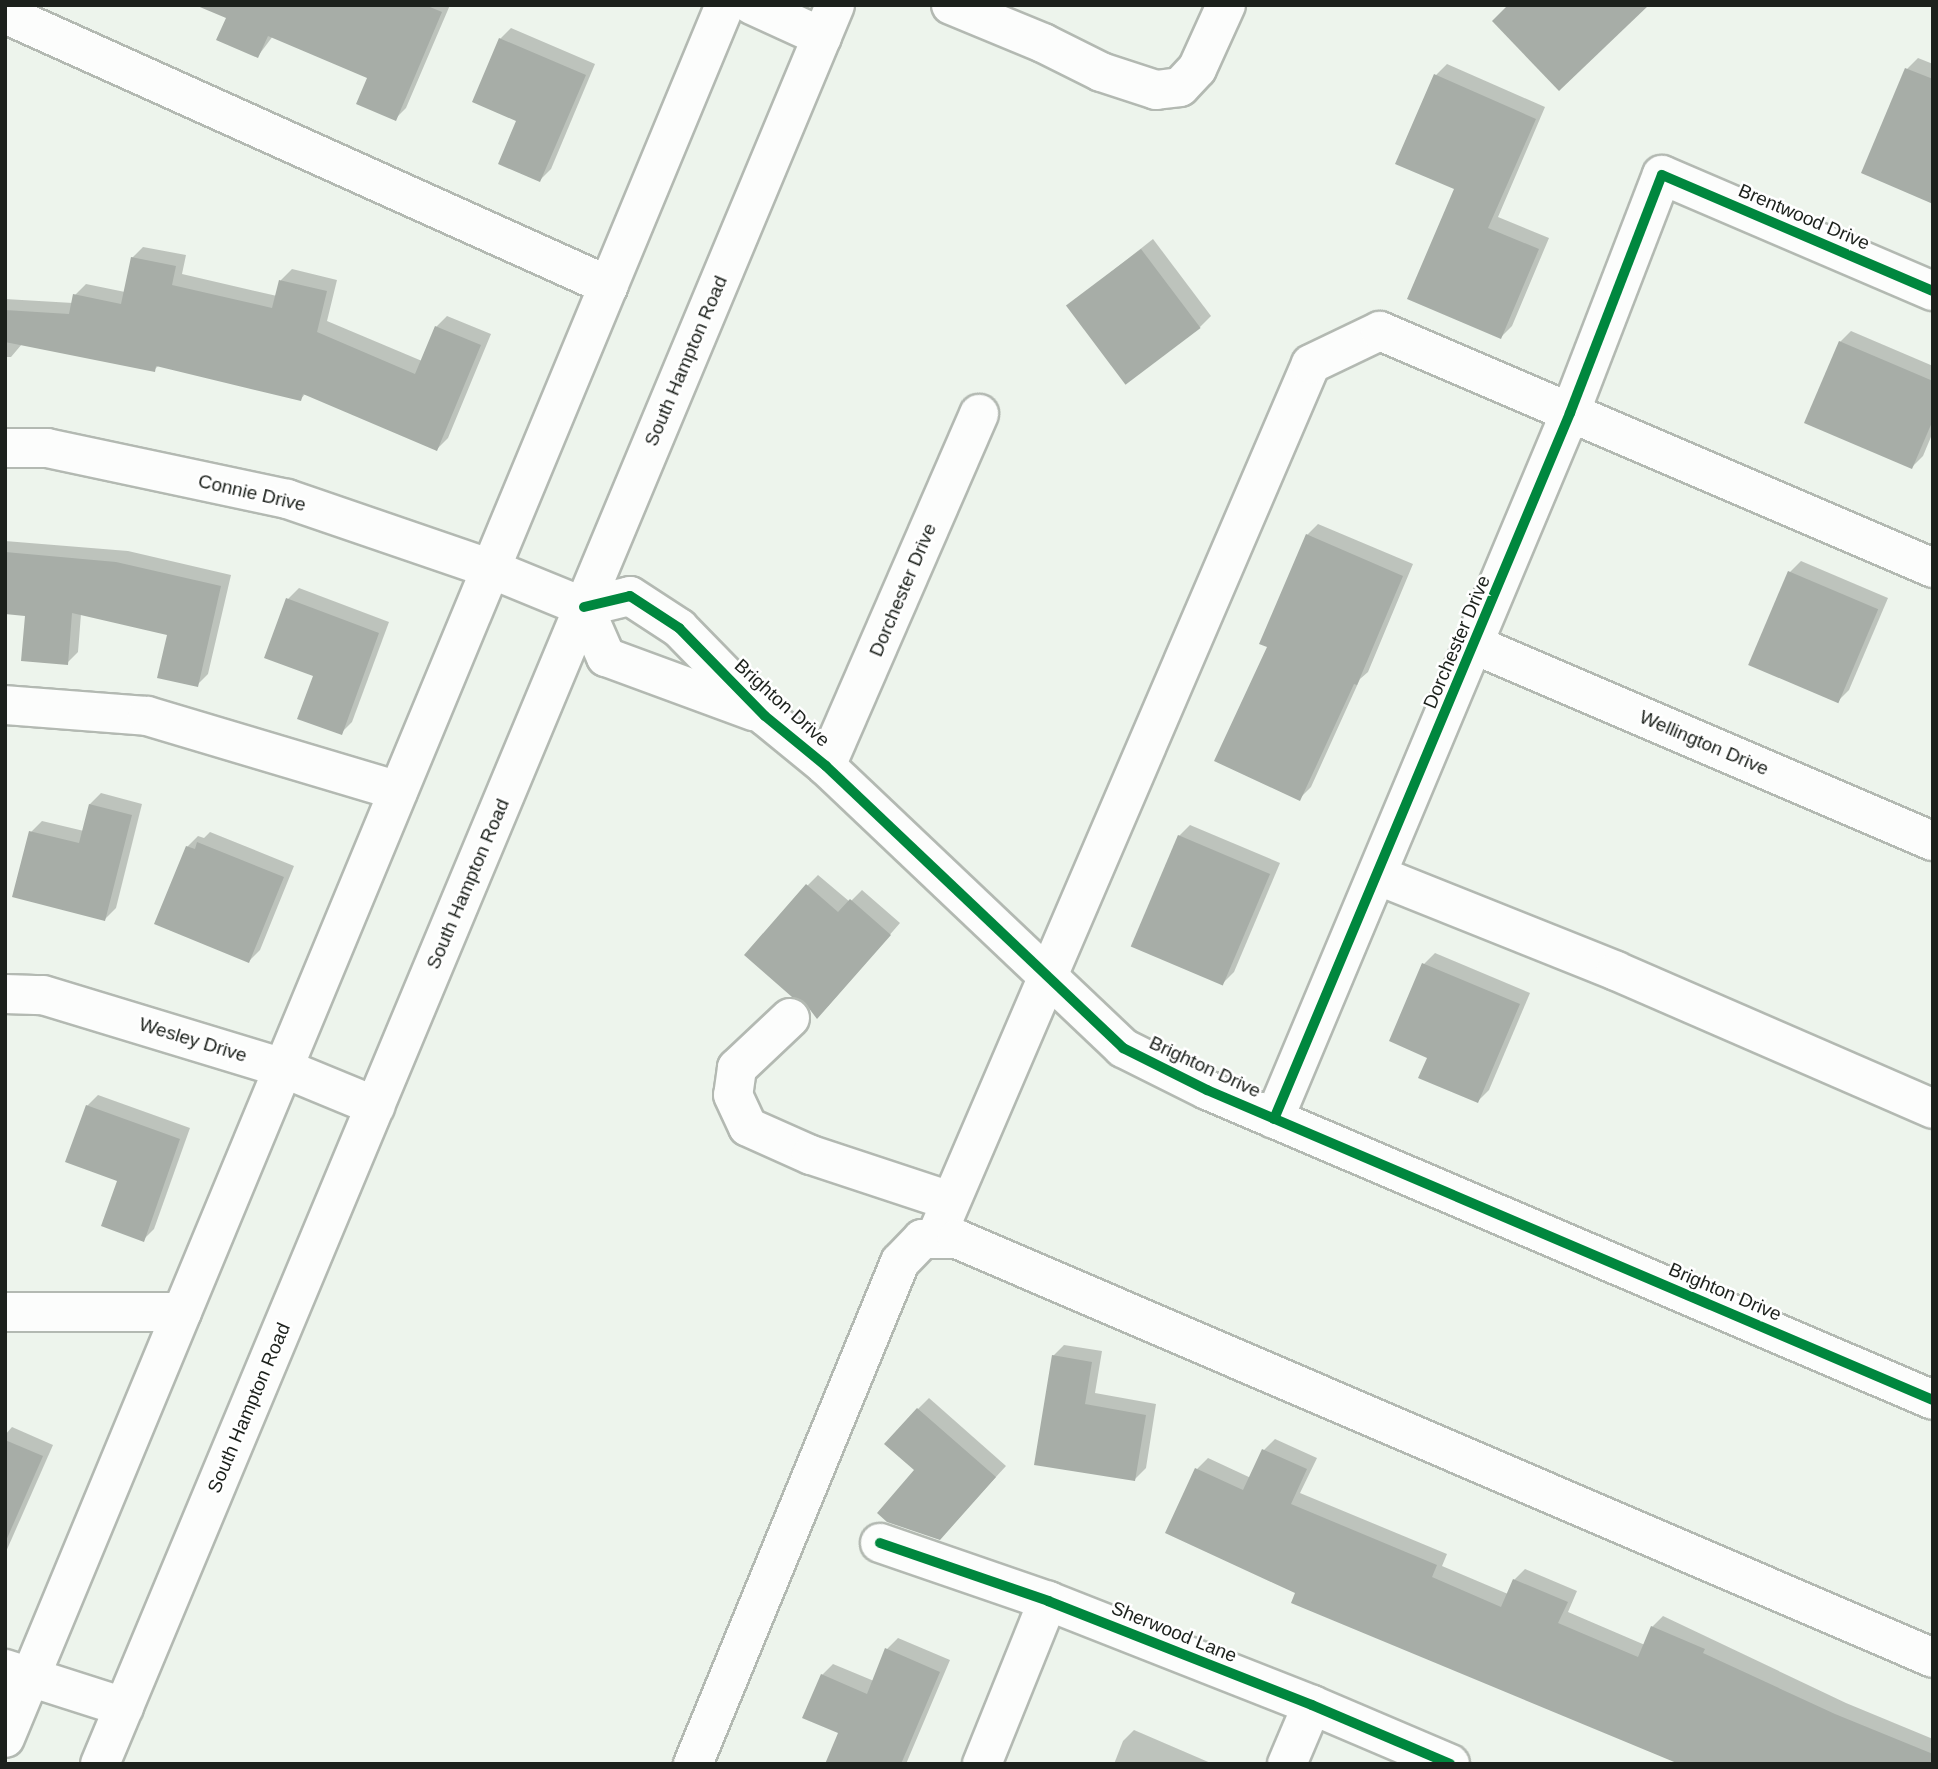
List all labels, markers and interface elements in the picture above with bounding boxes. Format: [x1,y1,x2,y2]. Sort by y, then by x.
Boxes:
street label: Brentwood Drive [1735,179,1873,255]
street label: South Hampton Road [640,272,732,450]
street label: Connie Drive [196,470,308,516]
street label: Dorchester Drive [865,520,941,660]
street label: Dorchester Drive [1419,572,1495,712]
street label: Brighton Drive [730,654,834,752]
street label: Wellington Drive [1636,706,1772,780]
street label: South Hampton Road [422,795,514,973]
street label: Wesley Drive [136,1013,250,1067]
street label: Brighton Drive [1146,1031,1264,1103]
street label: Brighton Drive [1665,1258,1785,1326]
street label: South Hampton Road [203,1319,295,1497]
street label: Sherwood Lane [1108,1596,1240,1668]

